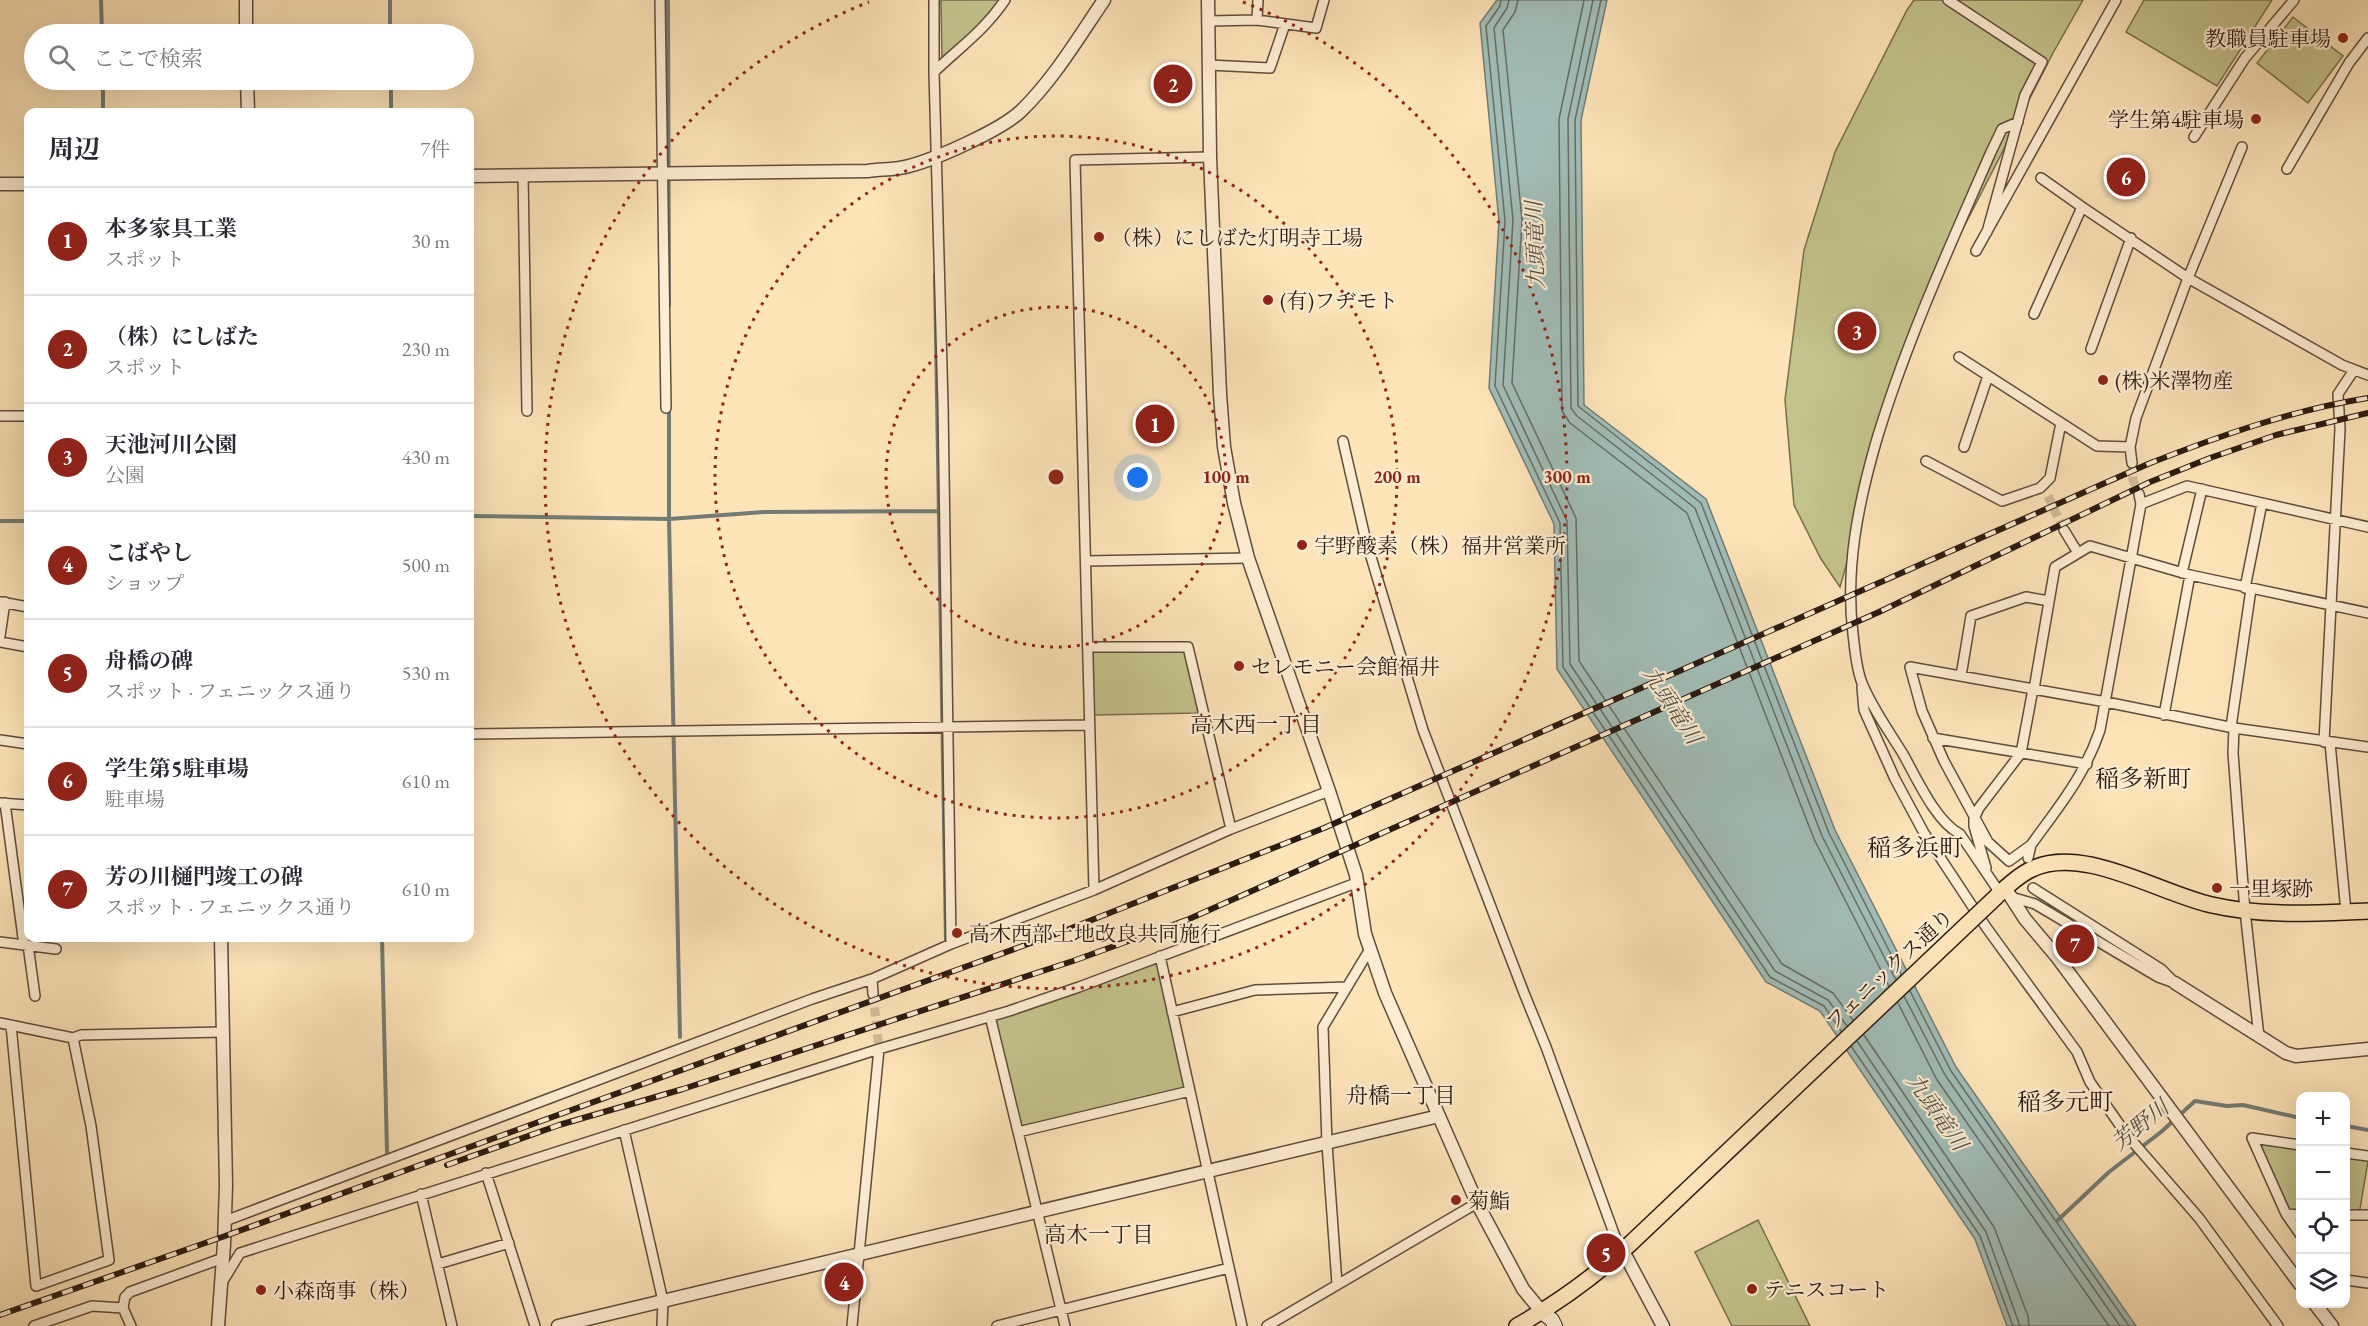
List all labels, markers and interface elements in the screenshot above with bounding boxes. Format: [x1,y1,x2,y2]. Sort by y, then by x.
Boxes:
search box [24,24,474,90]
place label: 教職員駐車場 [2205,25,2331,52]
marker: 教職員駐車場 [2336,31,2350,45]
icon: search [45,41,78,74]
text: ここで検索 [93,44,203,73]
pin: 2 [1154,62,1192,106]
place label: 学生第4駐車場 [2108,106,2244,133]
marker: 学生第4駐車場 [2249,112,2263,126]
text: 周辺 [48,132,100,166]
text: 7件 [420,136,450,162]
pin: 6 [2106,154,2146,200]
water label: 九頭竜川 [1519,199,1551,289]
text: 本多家具工業 [105,214,237,243]
place label: （株）にしばた灯明寺工場 [1111,224,1363,251]
text: 1 [62,228,73,254]
text: 30 m [411,228,450,254]
marker: （株）にしばた灯明寺工場 [1092,230,1106,244]
text: スポット [105,246,185,272]
place label: (有)フヂモト [1280,287,1398,314]
marker: (有)フヂモト [1261,293,1275,307]
pin: 3 [1838,308,1876,354]
text: （株）にしばた [105,322,259,351]
text: 2 [62,336,73,362]
text: 230 m [402,336,450,362]
text: スポット [105,354,185,380]
place label: (株)米澤物産 [2115,367,2233,394]
marker: (株)米澤物産 [2096,373,2110,387]
pin: 1 [1136,402,1174,446]
text: 天池河川公園 [105,430,237,459]
text: 3 [62,444,73,470]
text: 430 m [402,444,450,470]
text: 公園 [105,462,145,488]
your location [1123,463,1152,492]
text: 100 m [1202,465,1250,488]
text: 200 m [1373,465,1421,488]
text: 300 m [1543,465,1591,488]
centre of rings [1046,467,1066,487]
place label: 宇野酸素（株）福井営業所 [1314,532,1566,559]
text: こばやし [105,538,193,567]
marker: 宇野酸素（株）福井営業所 [1295,538,1309,552]
text: 4 [62,552,73,578]
text: 500 m [402,552,450,578]
text: ショップ [105,570,185,596]
text: 舟橋の碑 [105,646,193,675]
place label: セレモニー会館福井 [1251,653,1440,680]
marker: セレモニー会館福井 [1232,659,1246,673]
text: 5 [62,660,73,686]
text: 530 m [402,660,450,686]
water label: 九頭竜川 [1636,660,1709,751]
text: スポット · フェニックス通り [105,678,355,704]
district label: 高木西一丁目 [1190,710,1322,739]
text: 学生第5駐車場 [105,754,249,783]
district label: 稲多新町 [2095,763,2191,794]
text: 6 [62,768,73,794]
text: 610 m [402,768,450,794]
text: 駐車場 [105,786,165,812]
district label: 稲多浜町 [1867,832,1963,863]
text: 芳の川樋門竣工の碑 [105,862,303,891]
place label: 一里塚跡 [2229,875,2313,902]
text: 7 [62,876,73,902]
text: 610 m [402,876,450,902]
marker: 一里塚跡 [2210,881,2224,895]
text: スポット · フェニックス通り [105,894,355,920]
street label: フェニックス通り [1819,903,1959,1035]
place label: 高木西部土地改良共同施行 [969,920,1221,947]
pin: 7 [2056,922,2094,966]
marker: 高木西部土地改良共同施行 [950,926,964,940]
water label: 九頭竜川 [1900,1068,1975,1158]
district label: 舟橋一丁目 [1346,1081,1456,1110]
district label: 稲多元町 [2017,1086,2113,1117]
water label: 芳野川 [2105,1092,2176,1157]
map controls [2296,1092,2350,1308]
button: + [2296,1092,2350,1146]
button: − [2296,1146,2350,1200]
place label: 菊鮨 [1468,1187,1510,1214]
marker: 菊鮨 [1449,1193,1463,1207]
button: locate [2296,1200,2350,1254]
district label: 高木一丁目 [1044,1220,1154,1249]
pin: 5 [1586,1230,1626,1276]
button: layers [2296,1254,2350,1308]
pin: 4 [824,1260,864,1304]
place label: テニスコート [1764,1276,1889,1303]
place label: 小森商事（株） [273,1277,420,1304]
marker: テニスコート [1745,1282,1759,1296]
marker: 小森商事（株） [254,1283,268,1297]

